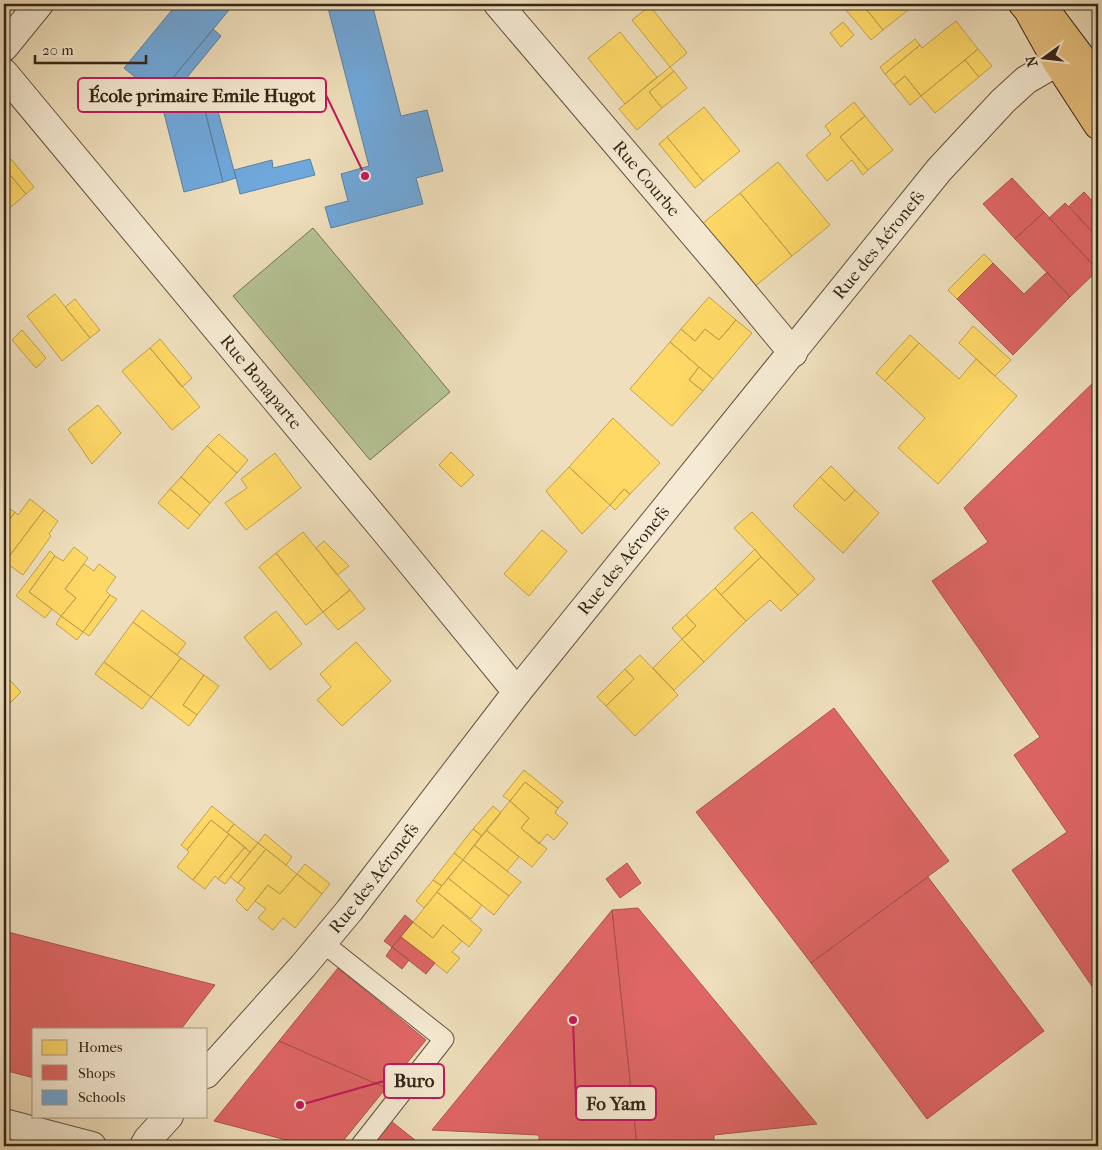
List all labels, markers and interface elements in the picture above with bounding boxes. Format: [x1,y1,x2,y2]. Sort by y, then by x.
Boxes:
scale bar [35,32,146,64]
north arrow [1020,32,1070,82]
text: 20 m [42,41,74,59]
text: N [1022,54,1042,69]
callout: École primaire Emile Hugot [78,78,326,112]
text: École primaire Emile Hugot [88,84,316,107]
street label: Rue Courbe [608,137,684,221]
street label: Rue des Aéronefs [829,186,929,304]
street label: Rue Bonaparte [215,331,306,434]
street label: Rue des Aéronefs [573,502,674,619]
street label: Rue des Aéronefs [325,819,424,938]
legend [32,1028,208,1118]
text: Homes [78,1038,123,1056]
text: Shops [78,1064,116,1082]
callout: Buro [384,1064,444,1098]
text: Buro [394,1070,435,1092]
callout: Fo Yam [576,1086,656,1120]
text: Schools [78,1088,126,1106]
text: Fo Yam [585,1093,646,1115]

